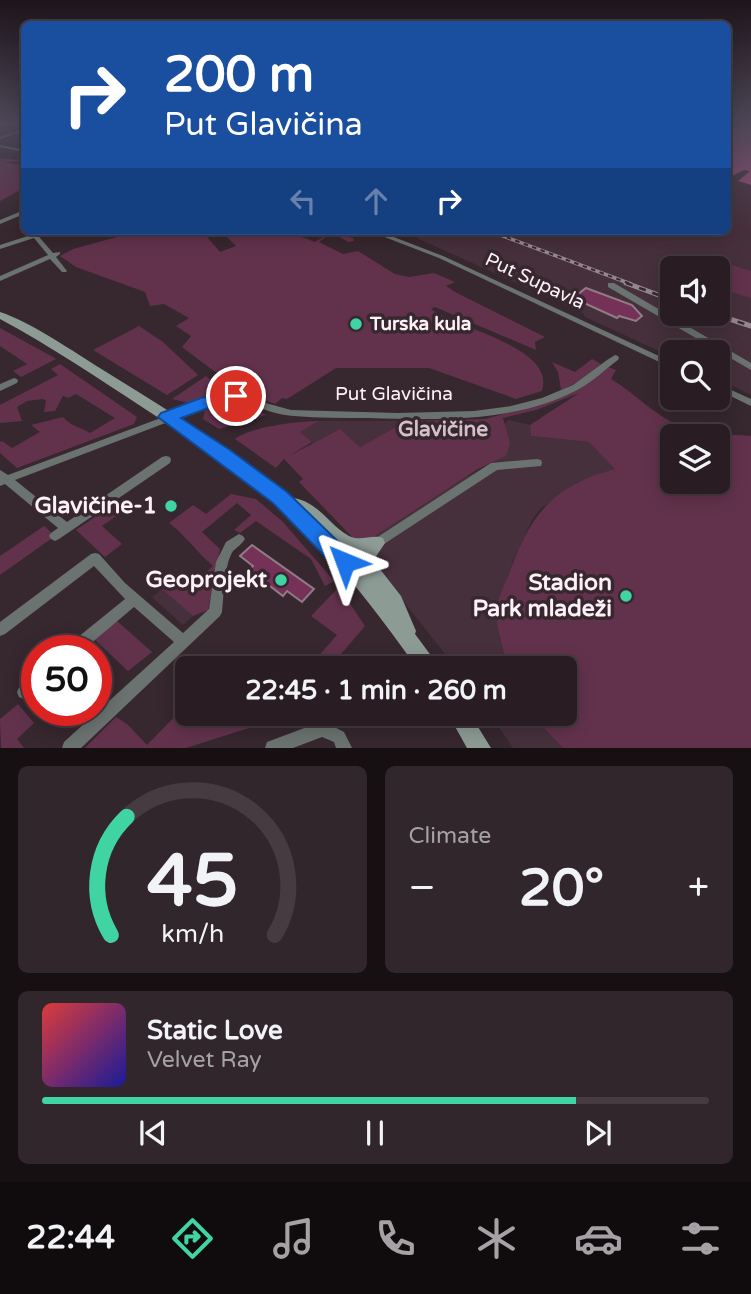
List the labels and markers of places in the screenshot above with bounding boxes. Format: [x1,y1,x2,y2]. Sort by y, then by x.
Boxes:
place label: Turska kula [369,313,472,335]
marker: Turska kula [348,316,364,332]
pin [206,366,266,426]
place label: Glavičine-1 [34,492,157,520]
marker: Glavičine-1 [163,498,179,514]
place label: Geoprojekt [145,566,267,594]
place label: Stadion Park mladeži [472,569,612,623]
marker: Geoprojekt [273,572,289,588]
marker: Stadion Park mladeži [618,588,634,604]

